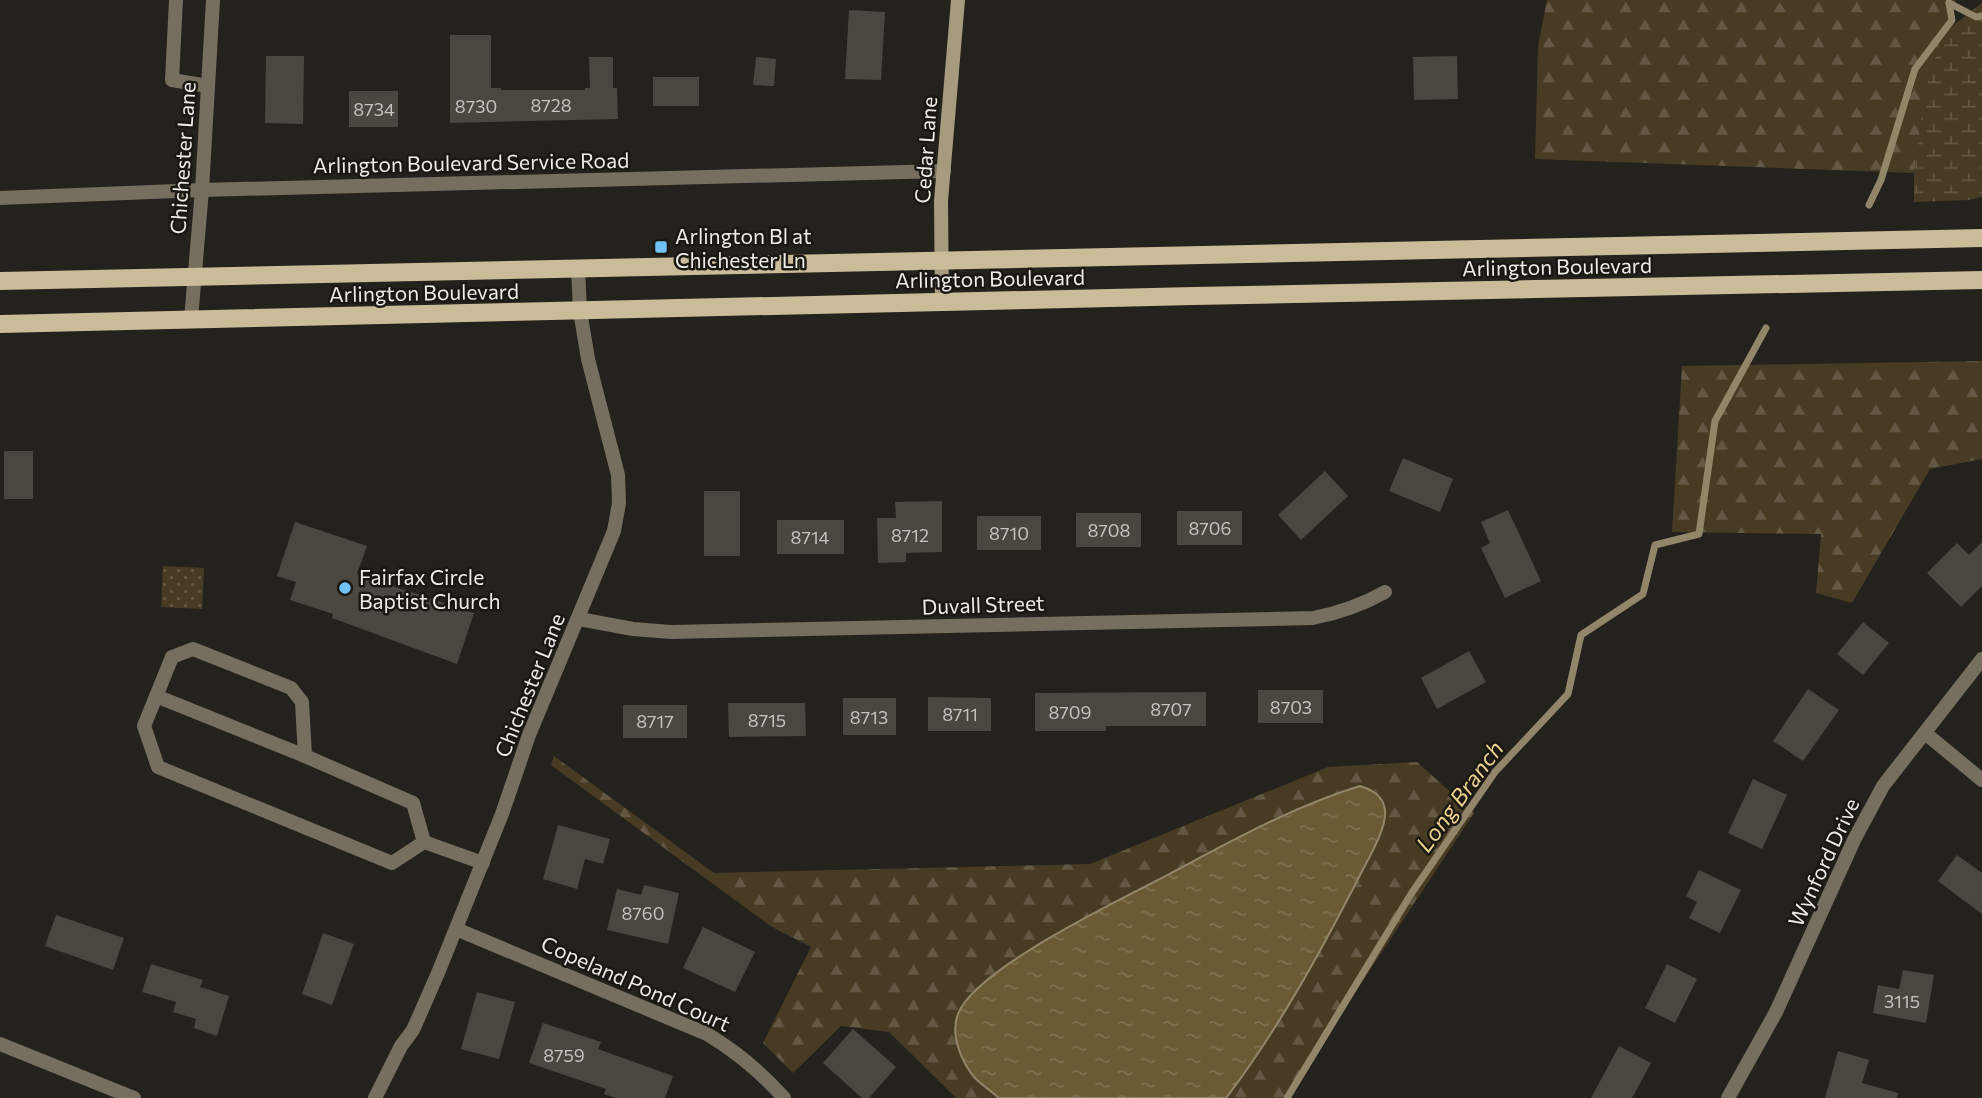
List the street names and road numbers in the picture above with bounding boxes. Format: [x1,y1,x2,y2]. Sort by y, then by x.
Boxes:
street label: Chichester Lane [164,81,200,235]
street label: Cedar Lane [909,96,941,204]
street label: Arlington Boulevard Service Road [313,147,629,177]
street label: Arlington Boulevard [1462,252,1652,280]
street label: Arlington Boulevard [895,264,1085,292]
street label: Arlington Boulevard [329,278,519,306]
street label: Duvall Street [921,589,1045,619]
street label: Chichester Lane [489,609,569,761]
street label: Wynford Drive [1782,794,1864,930]
street label: Copeland Pond Court [538,930,734,1036]

